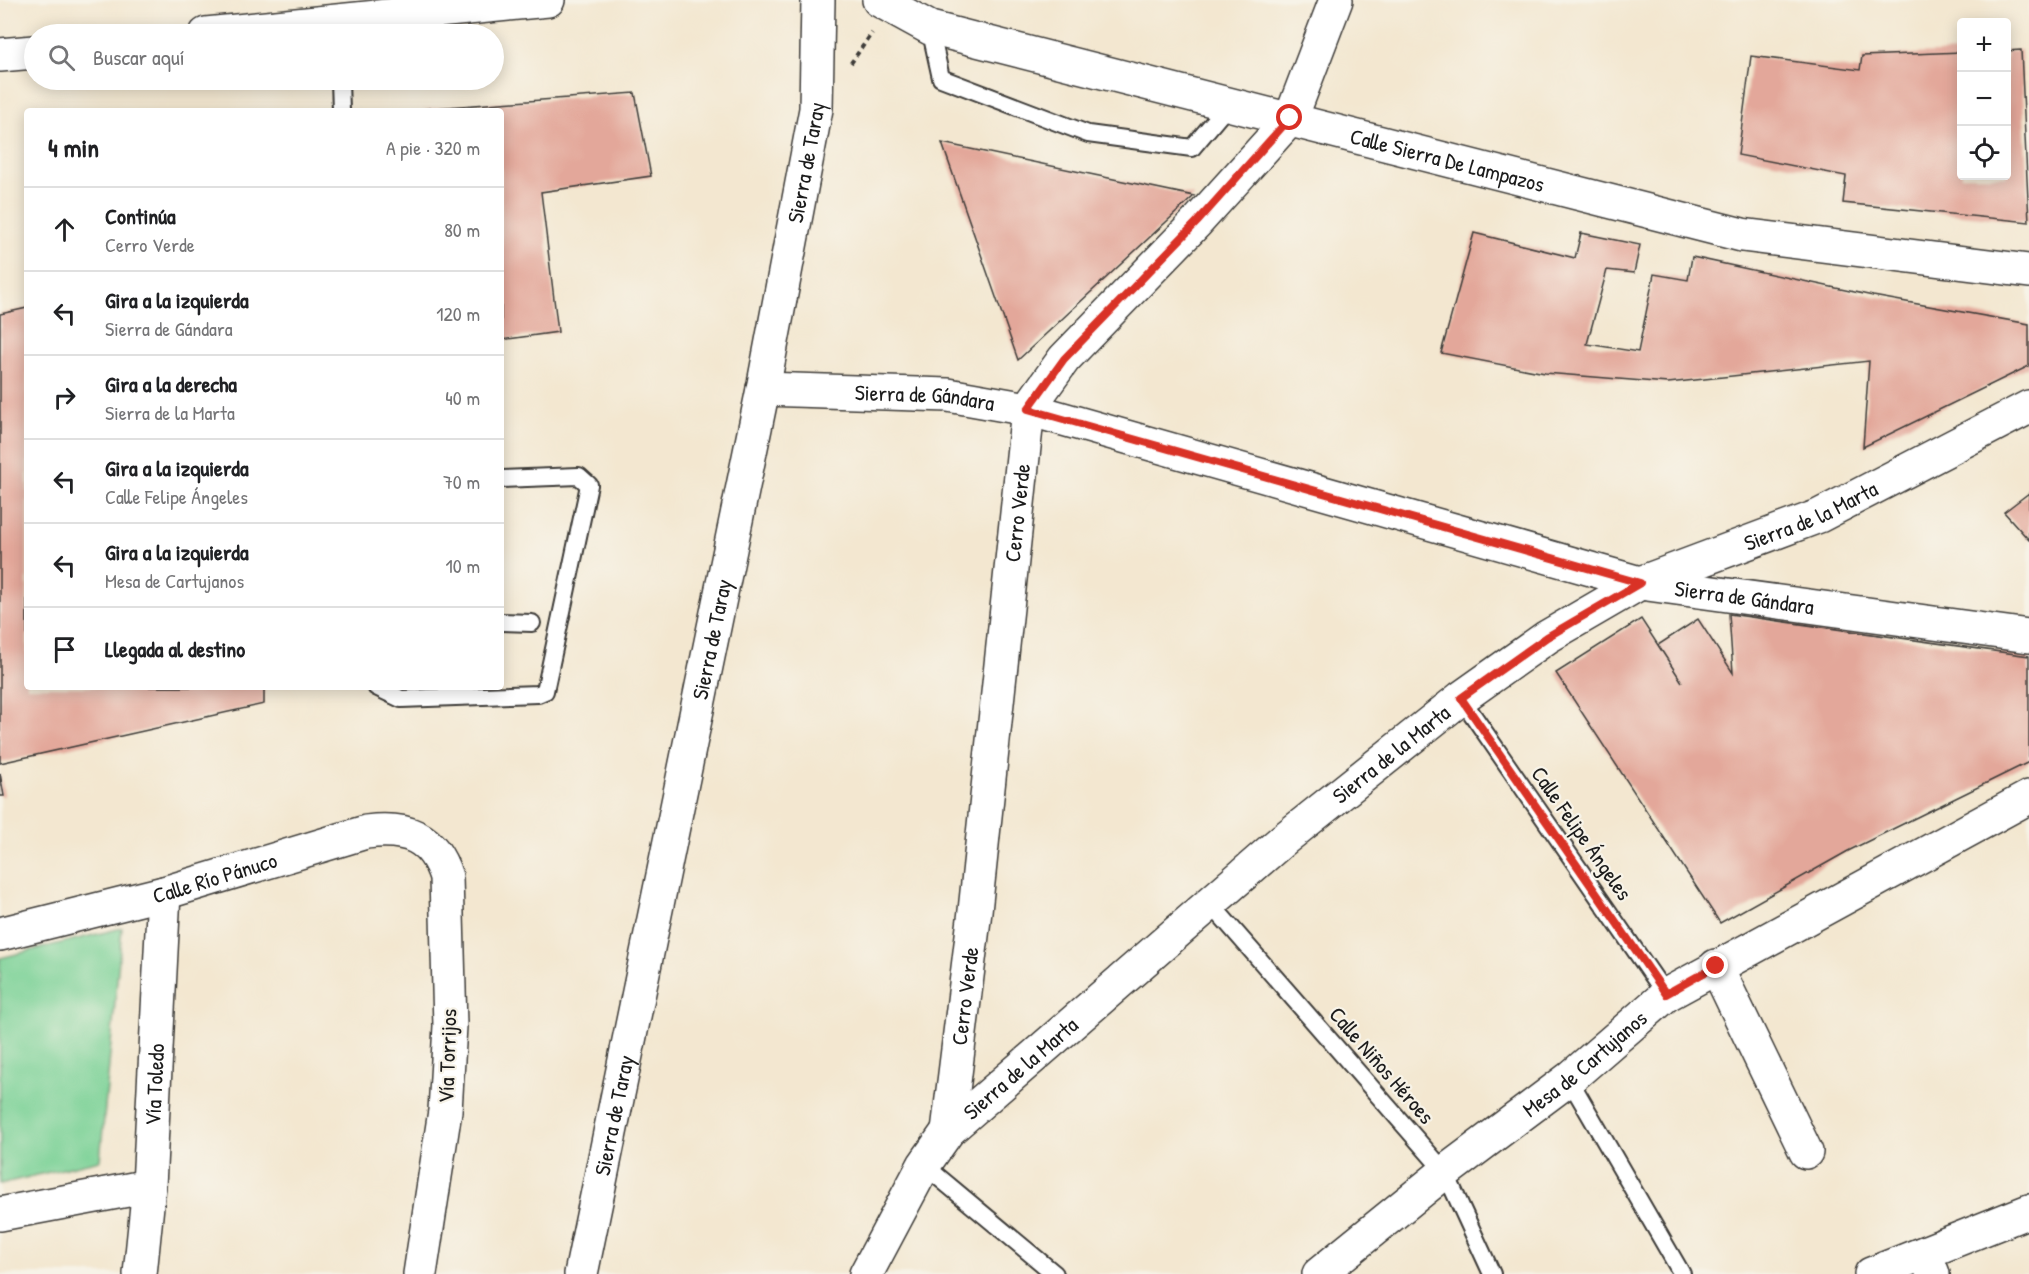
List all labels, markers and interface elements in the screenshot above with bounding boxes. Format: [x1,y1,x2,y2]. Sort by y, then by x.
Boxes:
map controls [1957,18,2011,180]
button: + [1957,18,2011,72]
search box [24,24,504,90]
icon: search [45,41,78,74]
text: Buscar aquí [93,42,185,72]
button: − [1957,72,2011,126]
street label: Sierra de Taray [780,102,831,225]
route start [1276,104,1302,130]
street label: Calle Sierra De Lampazos [1347,121,1548,199]
button: locate [1957,126,2011,180]
text: 4 min [48,130,99,165]
text: A pie · 320 m [386,134,480,161]
text: Continúa [105,201,176,231]
icon: ahead [48,213,81,246]
text: 80 m [444,216,480,243]
text: Cerro Verde [105,231,195,258]
text: Gira a la izquierda [105,285,249,315]
icon: left [48,297,81,330]
text: 120 m [436,300,480,327]
text: Sierra de Gándara [105,315,232,342]
text: Gira a la derecha [105,369,237,399]
street label: Sierra de Gándara [854,377,997,418]
icon: right [48,381,81,414]
text: 40 m [445,384,480,411]
text: Sierra de la Marta [105,399,235,426]
text: Gira a la izquierda [105,453,249,483]
street label: Cerro Verde [997,462,1037,564]
icon: left [48,465,81,498]
text: 70 m [443,468,480,495]
street label: Sierra de la Marta [1740,473,1883,558]
text: Calle Felipe Ángeles [105,483,248,510]
text: Gira a la izquierda [105,537,249,567]
icon: left [48,549,81,582]
text: 10 m [446,552,480,579]
text: Mesa de Cartujanos [105,567,244,594]
street label: Sierra de Gándara [1673,573,1816,622]
street label: Sierra de Taray [685,576,739,702]
icon: arrive [48,633,81,666]
text: Llegada al destino [105,634,245,664]
street label: Sierra de la Marta [1326,697,1456,810]
street label: Calle Felipe Ángeles [1525,760,1639,906]
street label: Calle Río Pánuco [150,845,281,910]
street label: Cerro Verde [944,945,985,1047]
route end [1702,952,1728,978]
street label: Calle Niños Héroes [1323,1000,1441,1130]
street label: Mesa de Cartujanos [1516,1003,1653,1124]
street label: Vía Torrijos [430,1008,464,1104]
street label: Sierra de la Marta [957,1010,1084,1126]
street label: Vía Toledo [137,1043,171,1126]
street label: Sierra de Taray [587,1052,641,1178]

